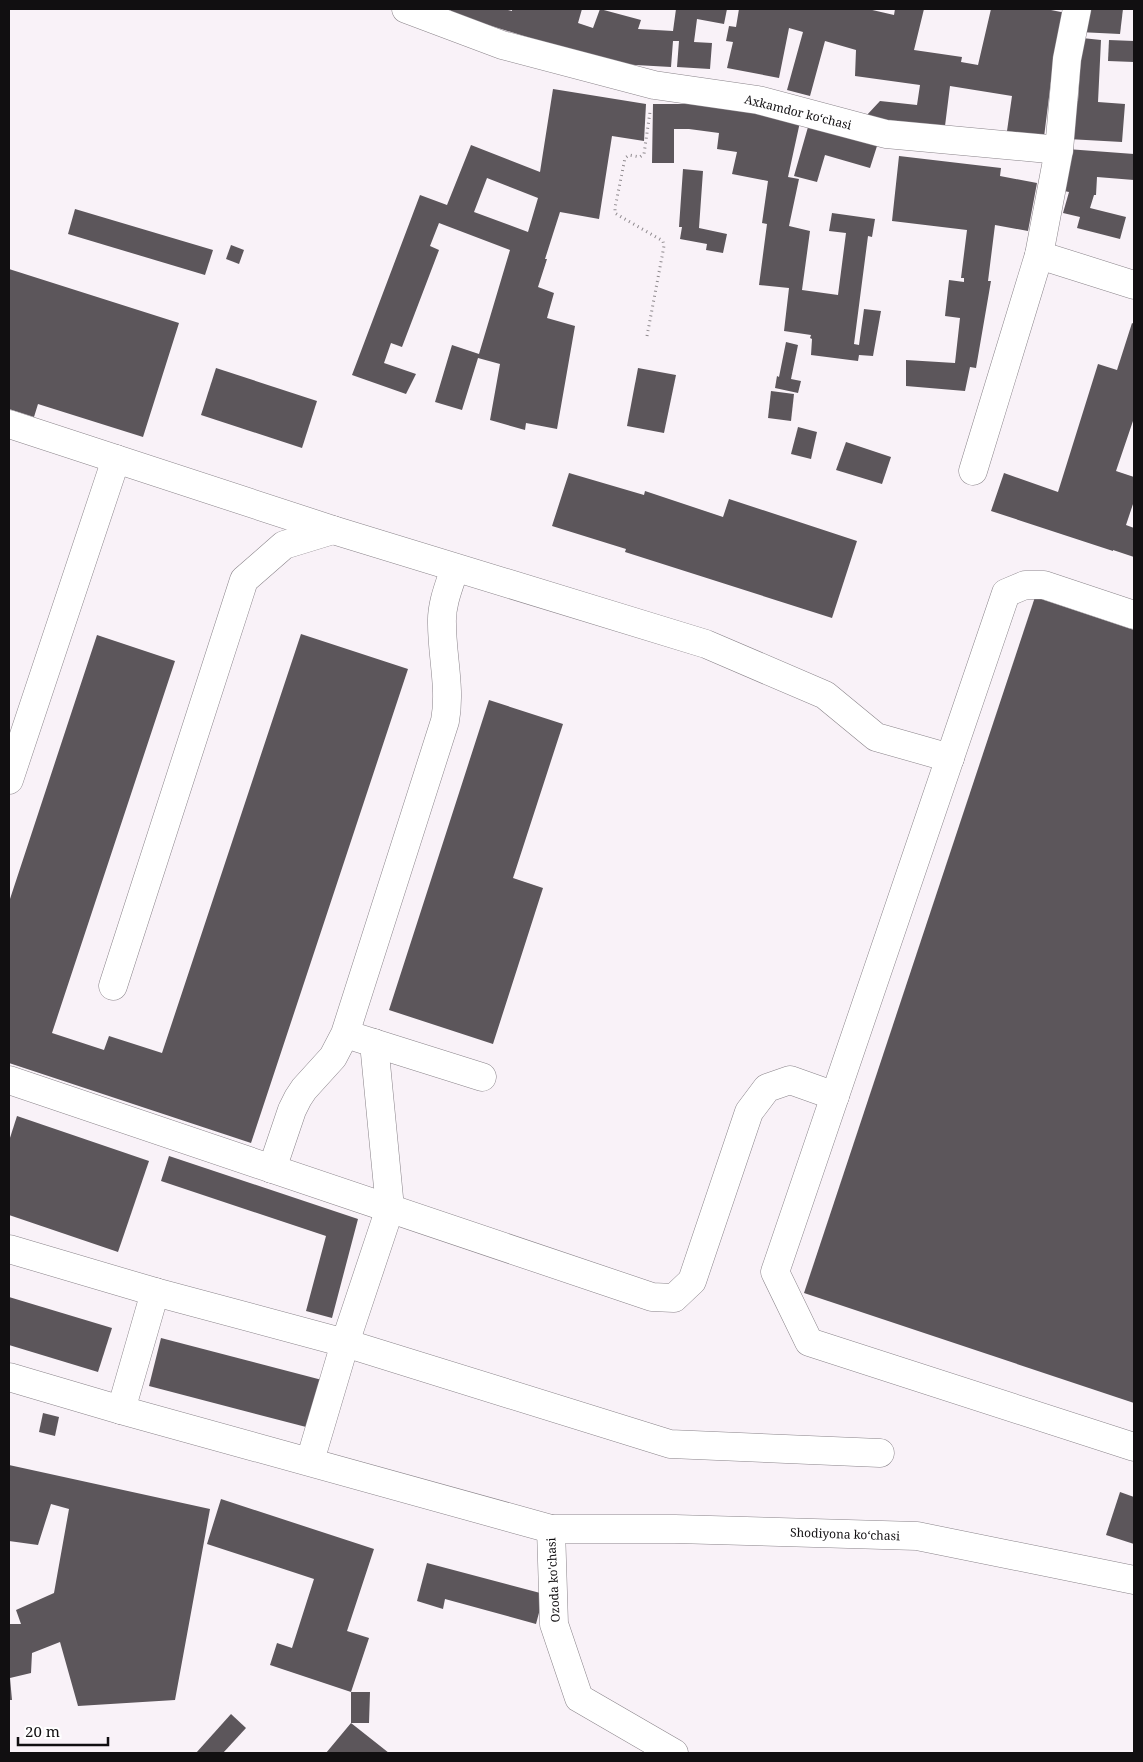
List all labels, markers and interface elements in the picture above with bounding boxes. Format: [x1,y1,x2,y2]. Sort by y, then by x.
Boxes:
street label: Axkamdor koʻchasi [743,90,853,134]
street label: Shodiyona koʻchasi [790,1524,900,1544]
street label: Ozoda ko'chasi [542,1537,564,1623]
scale bar [18,1714,108,1746]
text: 20 m [25,1721,60,1741]

